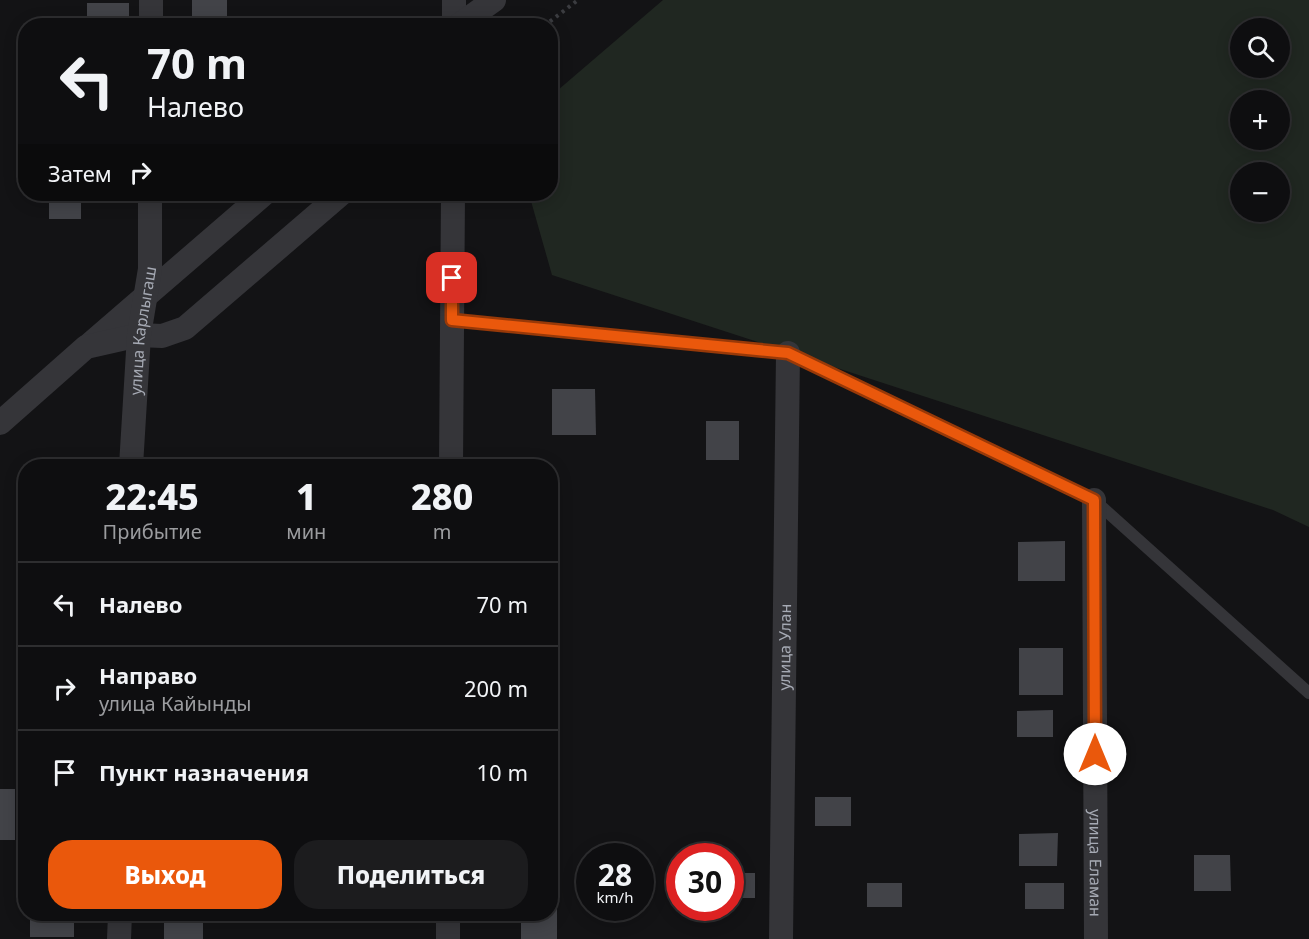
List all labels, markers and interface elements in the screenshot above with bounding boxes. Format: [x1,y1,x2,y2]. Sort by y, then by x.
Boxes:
map controls [1230,18,1290,222]
button: search [1230,18,1290,78]
text: 70 m [147,34,247,91]
icon: left [48,42,126,120]
text: Налево [147,88,244,125]
button: + [1230,90,1290,150]
icon: right [124,156,157,189]
text: Затем [48,158,112,188]
button: − [1230,162,1290,222]
pin [426,252,477,303]
icon: arrive [435,261,468,294]
street label: улица Карлыгаш [124,264,161,396]
text: 22:45 [105,472,199,521]
text: 1 [296,472,317,521]
text: 280 [411,472,473,521]
text: Прибытие [103,518,202,545]
text: мин [286,518,326,545]
text: m [433,518,452,545]
icon: left [48,588,81,621]
text: Налево [99,589,182,619]
text: 70 m [477,589,528,619]
street label: улица Улан [773,604,796,691]
text: Направо [99,660,197,690]
icon: right [48,672,81,705]
text: 200 m [464,673,528,703]
text: улица Кайынды [99,690,252,717]
position arrow [1063,722,1127,786]
icon: arrive [48,756,81,789]
text: Пункт назначения [99,757,309,787]
text: 10 m [477,757,528,787]
street label: улица Еламан [1084,809,1107,917]
button: Выход [48,840,282,909]
button: Поделиться [294,840,528,909]
speed limit sign: 30 [666,843,744,921]
text: 28 [598,854,632,895]
text: km/h [597,887,633,907]

